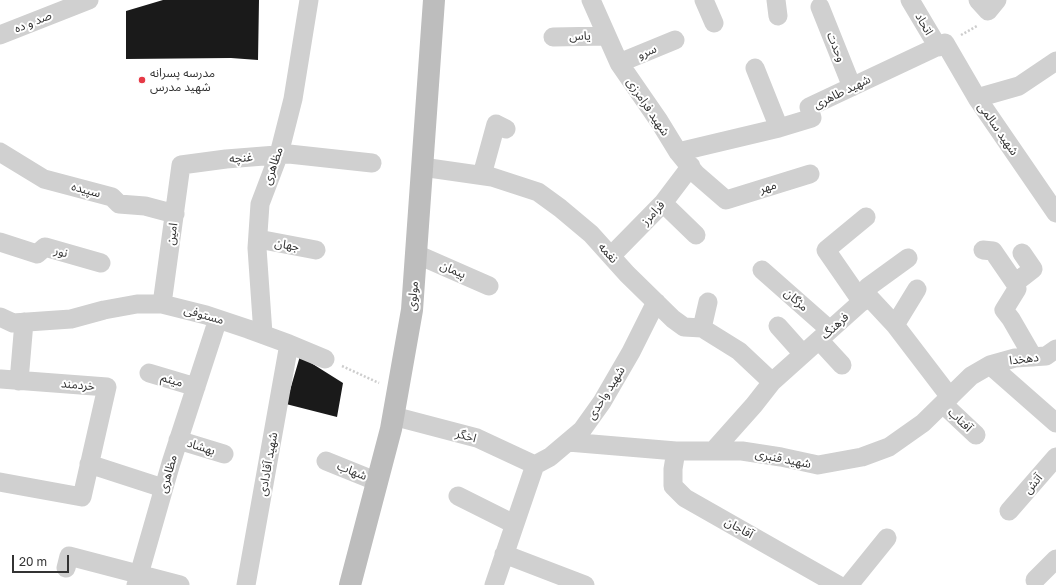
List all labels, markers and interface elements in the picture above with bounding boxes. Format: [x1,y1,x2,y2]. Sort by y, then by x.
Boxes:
street label: صد و ده [12,8,54,36]
street label: اتحاد [912,10,936,38]
street label: یاس [569,29,591,43]
street label: وحدت [824,30,848,64]
street label: سرو [635,42,659,62]
place label: مدرسه پسرانه شهید مدرس [150,66,215,94]
street label: شهید طاهری [811,72,873,112]
marker: مدرسه پسرانه شهید مدرس [137,75,147,85]
street label: شهید فرامرزی [623,75,673,139]
street label: شهید سالمی [975,100,1021,158]
street label: مظاهری [260,145,286,187]
street label: غنچه [229,150,253,166]
street label: مهر [758,178,778,196]
street label: سپیده [70,179,102,201]
street label: فرامرز [638,198,668,228]
street label: امین [163,222,181,246]
street label: جهان [274,236,300,254]
street label: نغمه [595,240,621,266]
street label: نور [53,243,69,261]
street label: پیمان [438,258,468,282]
street label: مولوی [405,280,421,312]
street label: مژگان [781,286,811,314]
street label: مستوفی [182,302,226,328]
street label: فرهنگ [818,310,852,342]
street label: دهخدا [1008,350,1040,368]
street label: شهید واحدی [584,364,628,422]
street label: میثم [159,370,185,390]
street label: خردمند [60,376,96,394]
street label: آفتاب [945,405,975,435]
street label: اخگر [454,426,478,446]
street label: شهید آقادادی [255,431,281,497]
street label: بهشاد [185,436,217,458]
street label: شهید قنبری [754,447,812,471]
street label: مظاهری [156,453,180,495]
street label: شهاب [335,459,369,483]
street label: آتش [1021,471,1045,497]
street label: آقاجان [722,514,756,542]
scale bar [14,547,71,573]
text: 20 m [19,554,47,569]

